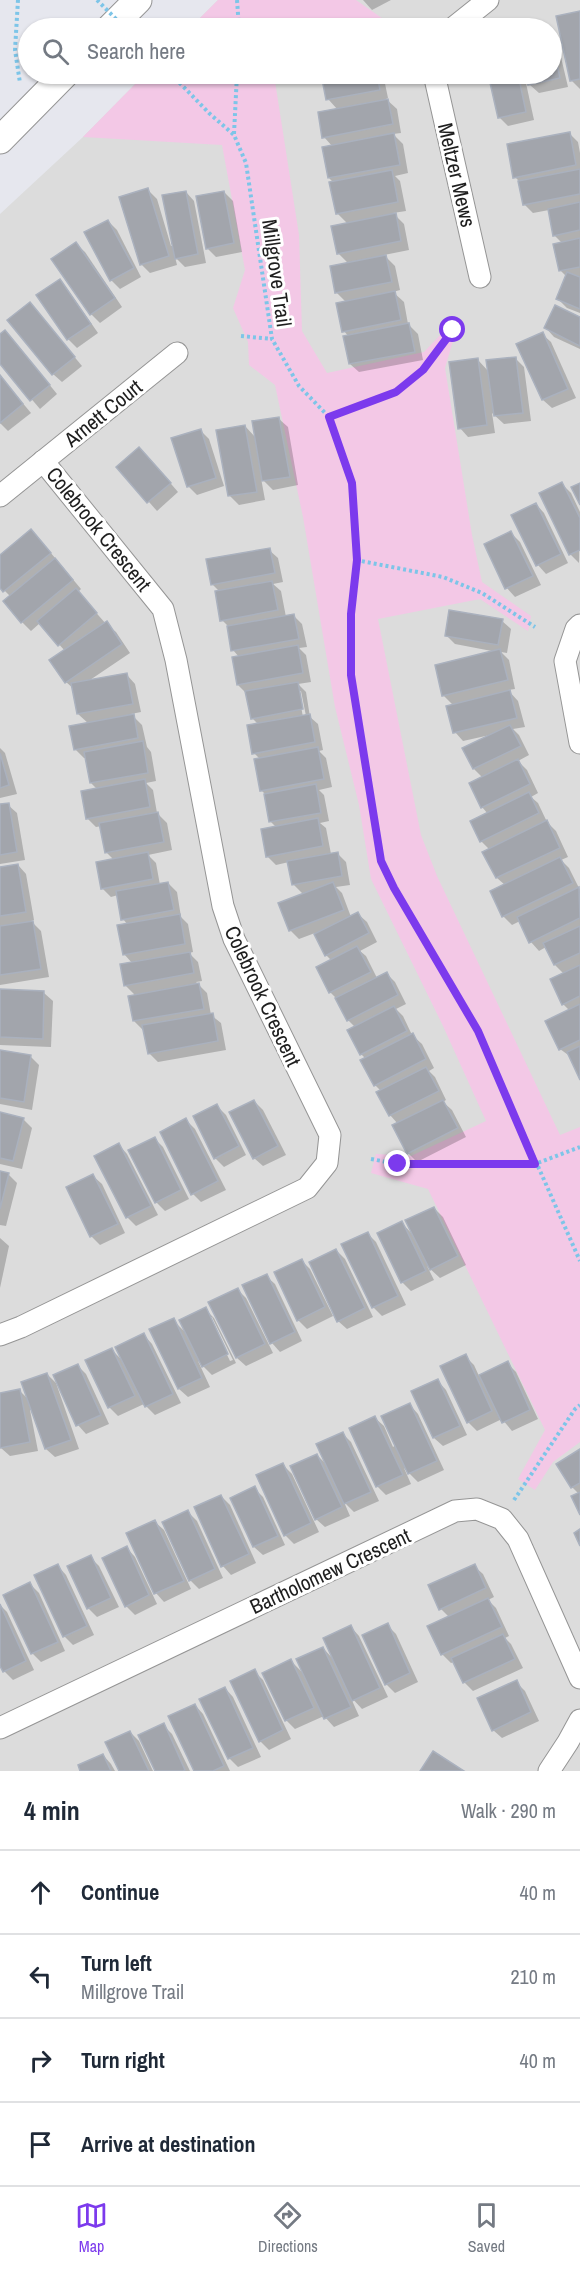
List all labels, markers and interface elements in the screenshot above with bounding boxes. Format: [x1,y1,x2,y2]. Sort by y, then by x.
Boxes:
search box [18,18,562,84]
icon: search [39,35,72,68]
text: Search here [87,36,185,66]
street label: Meltzer Mews [431,120,483,230]
street label: Millgrove Trail [255,217,299,329]
route start [439,316,465,342]
street label: Arnett Court [57,372,148,454]
street label: Colebrook Crescent [40,461,158,597]
street label: Colebrook Crescent [218,921,308,1071]
route end [384,1150,410,1176]
street label: Bartholomew Crescent [245,1521,415,1621]
text: 4 min [24,1793,80,1828]
text: Walk · 290 m [461,1797,556,1824]
icon: ahead [24,1876,57,1909]
text: Continue [81,1877,159,1907]
text: 40 m [520,1879,556,1906]
text: Turn left [81,1948,152,1978]
icon: left [24,1960,57,1993]
text: 210 m [510,1963,556,1990]
text: Millgrove Trail [81,1978,184,2005]
icon: right [24,2044,57,2077]
text: Turn right [81,2045,165,2075]
text: 40 m [520,2047,556,2074]
icon: arrive [24,2128,57,2161]
text: Arrive at destination [81,2129,255,2159]
tab: Map [75,2199,108,2257]
tab: Directions [258,2199,318,2257]
tab: Saved [468,2199,505,2257]

